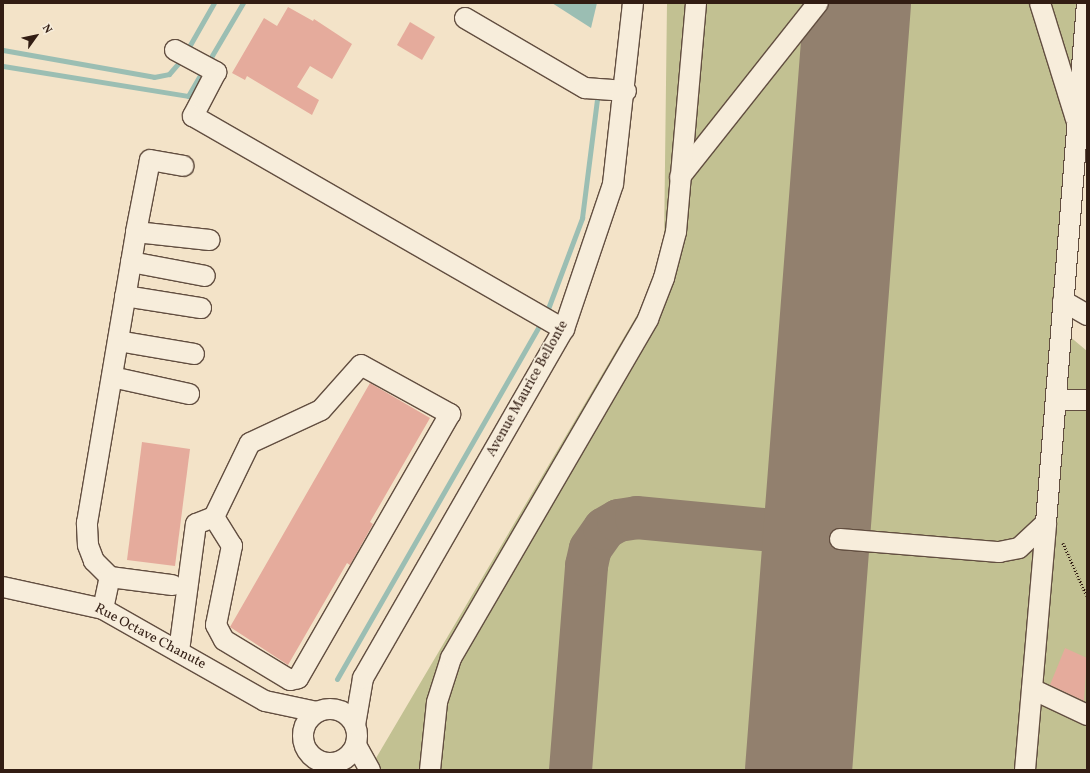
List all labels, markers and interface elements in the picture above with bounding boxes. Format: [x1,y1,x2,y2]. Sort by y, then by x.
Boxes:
north arrow [16,16,56,56]
text: N [38,22,55,37]
street label: Avenue Maurice Bellonte [484,318,572,460]
street label: Rue Octave Chanute [91,601,209,673]

